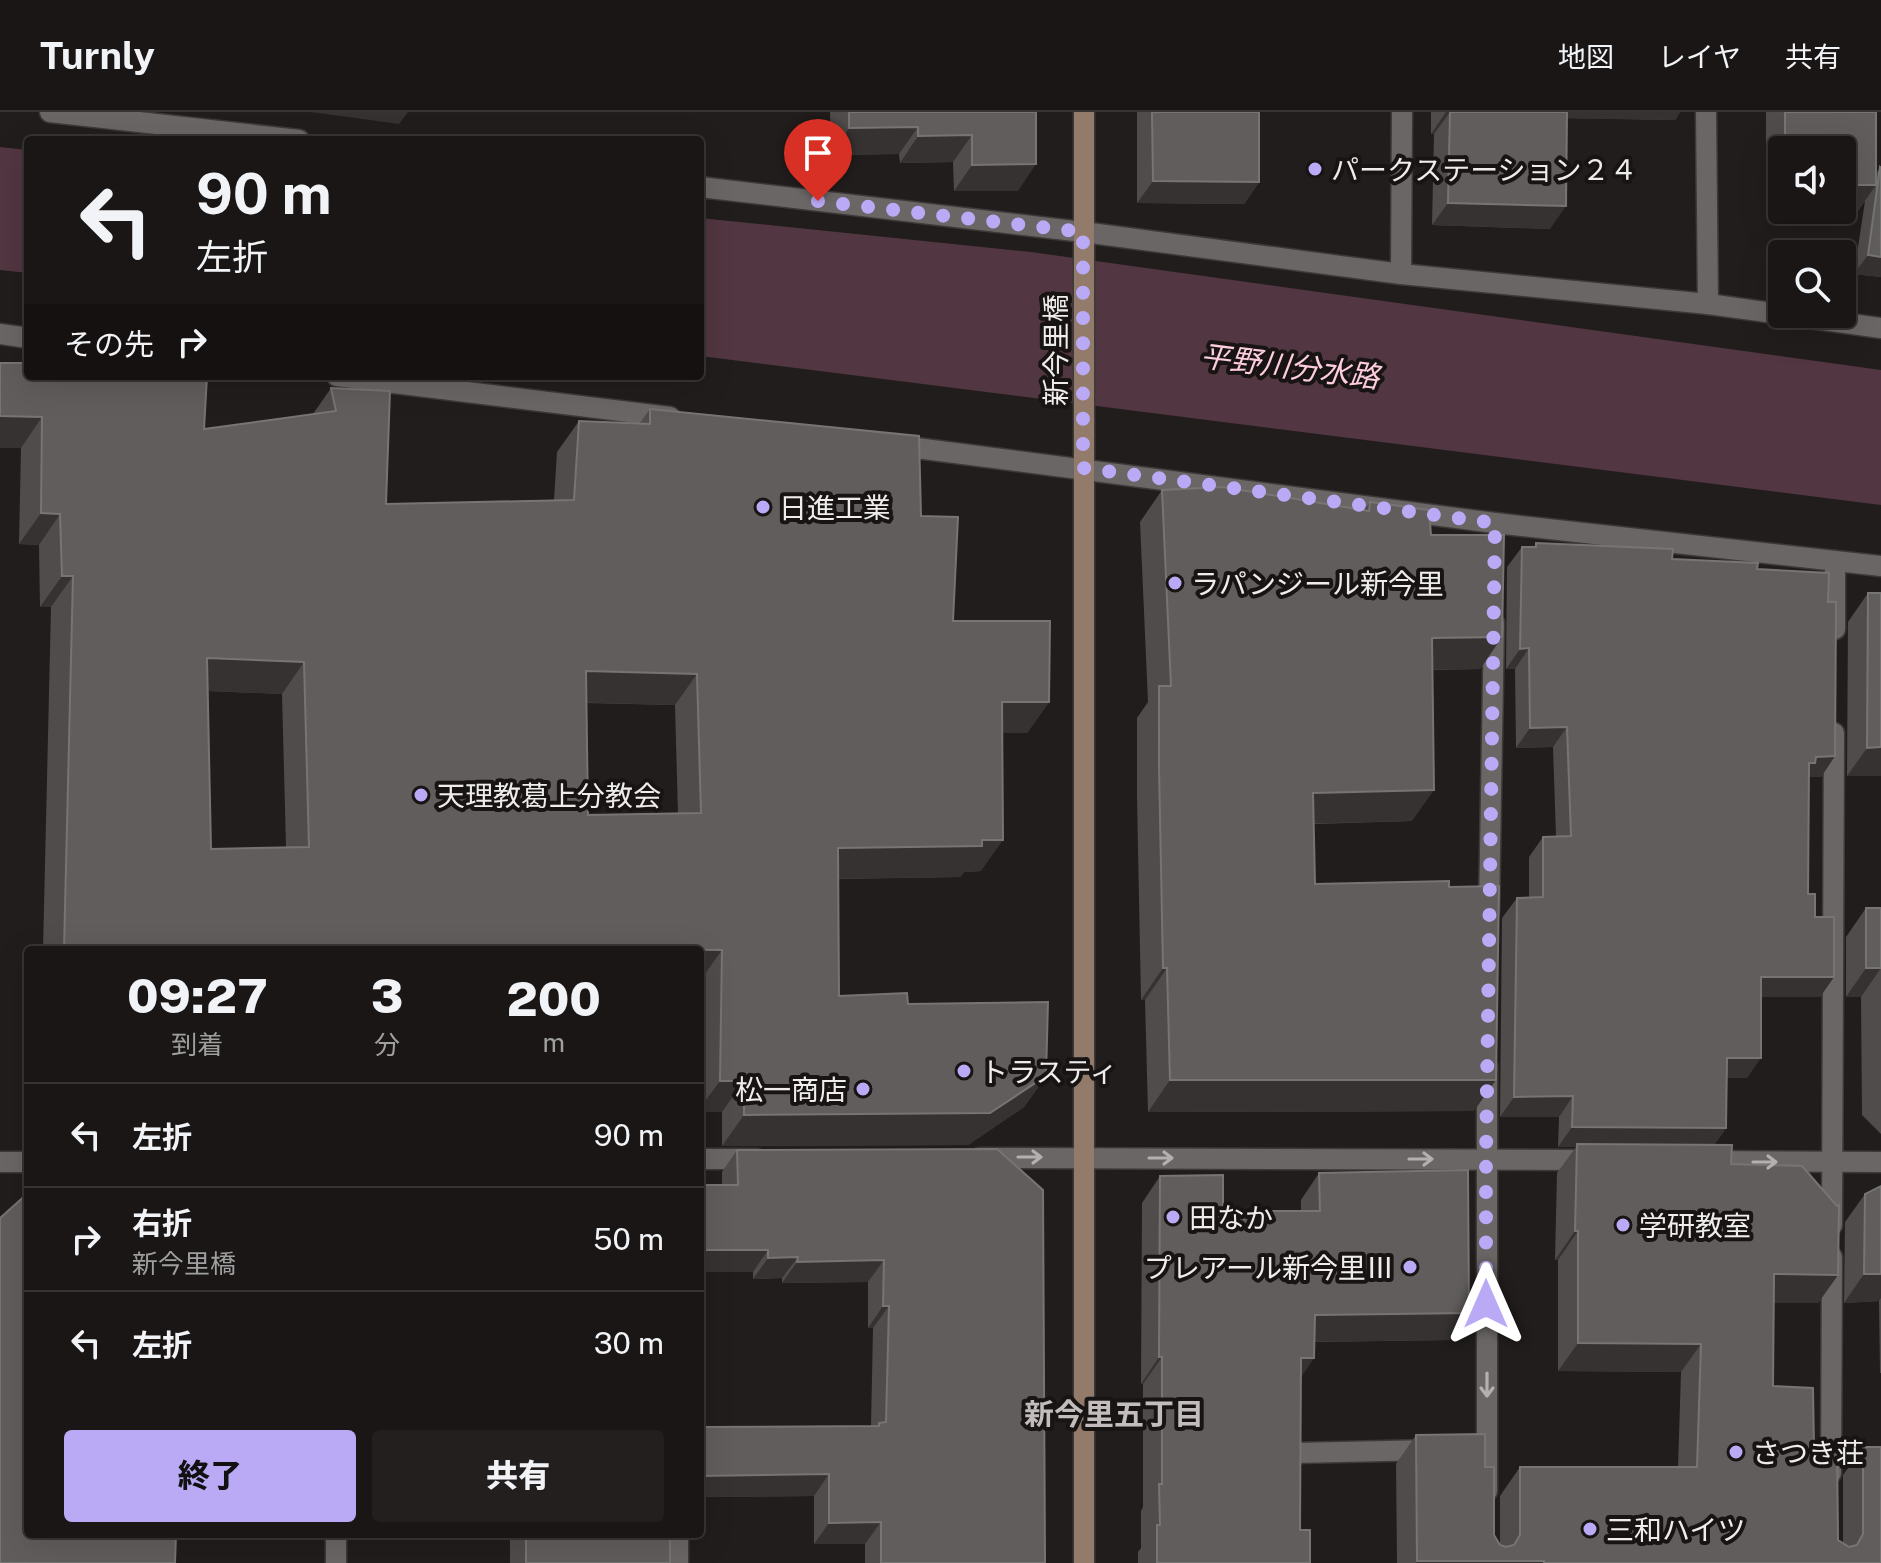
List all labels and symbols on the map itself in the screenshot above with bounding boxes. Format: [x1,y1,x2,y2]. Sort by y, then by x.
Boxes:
pin [784,119,852,201]
place label: パークステーション２４ [1331,153,1638,186]
marker: パークステーション２４ [1306,160,1324,178]
street label: 新今里橋 [1039,294,1072,406]
water label: 平野川分水路 [1198,337,1385,395]
place label: 日進工業 [779,491,891,524]
marker: 日進工業 [754,498,772,516]
place label: ラパンジール新今里 [1191,567,1444,600]
marker: ラパンジール新今里 [1166,574,1184,592]
place label: 天理教葛上分教会 [437,779,661,812]
marker: 天理教葛上分教会 [412,786,430,804]
place label: トラスティ [980,1055,1118,1088]
marker: トラスティ [955,1062,973,1080]
place label: 松一商店 [735,1073,847,1106]
marker: 松一商店 [854,1080,872,1098]
one-way arrow [1016,1150,1043,1165]
one-way arrow [1147,1150,1174,1165]
one-way arrow [1407,1151,1434,1167]
one-way arrow [1751,1154,1778,1170]
place label: 田なか [1189,1201,1273,1234]
marker: 田なか [1164,1208,1182,1226]
place label: 学研教室 [1639,1209,1751,1242]
marker: 学研教室 [1614,1216,1632,1234]
place label: プレアール新今里Ⅲ [1144,1251,1394,1284]
marker: プレアール新今里Ⅲ [1401,1258,1419,1276]
position arrow [1444,1262,1528,1346]
one-way arrow [1479,1371,1494,1398]
district label: 新今里五丁目 [1024,1396,1204,1432]
place label: さつき荘 [1752,1436,1864,1469]
marker: さつき荘 [1727,1443,1745,1461]
place label: 三和ハイツ [1606,1513,1745,1546]
marker: 三和ハイツ [1581,1520,1599,1538]

